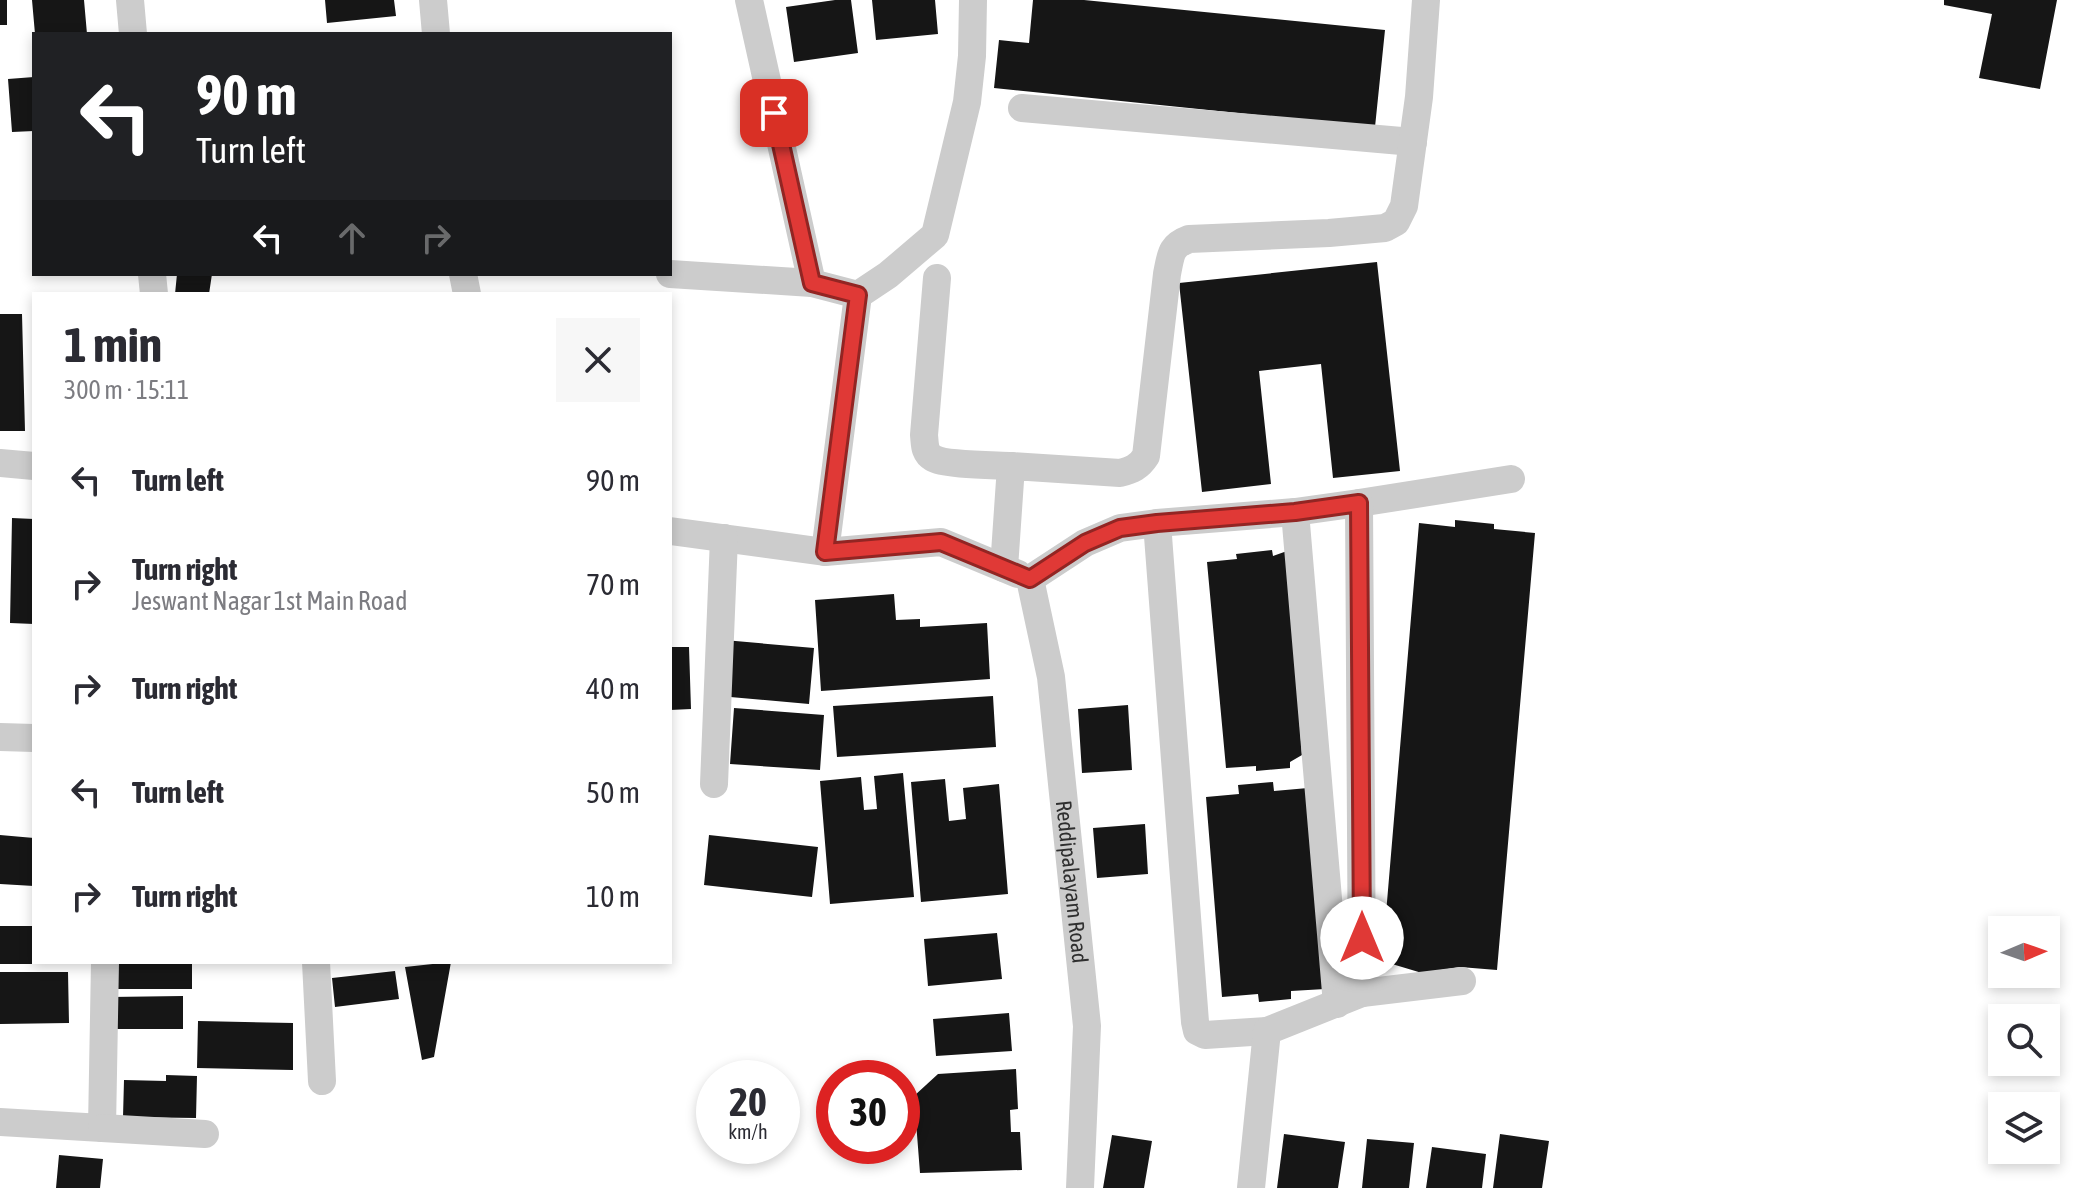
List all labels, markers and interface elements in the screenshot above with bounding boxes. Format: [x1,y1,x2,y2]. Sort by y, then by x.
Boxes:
text: 90 m [196,63,297,127]
icon: left [64,64,168,168]
pin [740,79,808,147]
icon: arrive [752,91,796,135]
text: Turn left [196,129,306,171]
icon: left [246,216,290,260]
icon: ahead [330,216,374,260]
icon: right [414,216,458,260]
text: 1 min [64,317,162,372]
button: close [556,318,640,402]
text: 300 m · 15:11 [64,375,189,405]
icon: left [64,458,108,502]
text: Turn left [132,463,224,497]
text: 90 m [586,463,640,497]
text: Turn right [132,552,238,586]
icon: right [64,562,108,606]
text: 70 m [586,567,640,601]
text: Jeswant Nagar 1st Main Road [132,586,407,616]
icon: right [64,666,108,710]
text: Turn right [132,671,238,705]
text: 40 m [586,671,640,705]
icon: left [64,770,108,814]
text: Turn left [132,775,224,809]
text: 50 m [586,775,640,809]
street label: Reddipalayam Road [1051,799,1093,964]
icon: right [64,874,108,918]
text: Turn right [132,879,238,913]
text: 10 m [586,879,640,913]
position arrow [1320,896,1404,980]
north arrow [1988,916,2060,988]
map controls [1988,916,2060,1164]
button: search [1988,1004,2060,1076]
speed limit sign: 30 [816,1060,920,1164]
text: 20 [729,1079,767,1124]
button: layers [1988,1092,2060,1164]
text: km/h [728,1120,768,1143]

